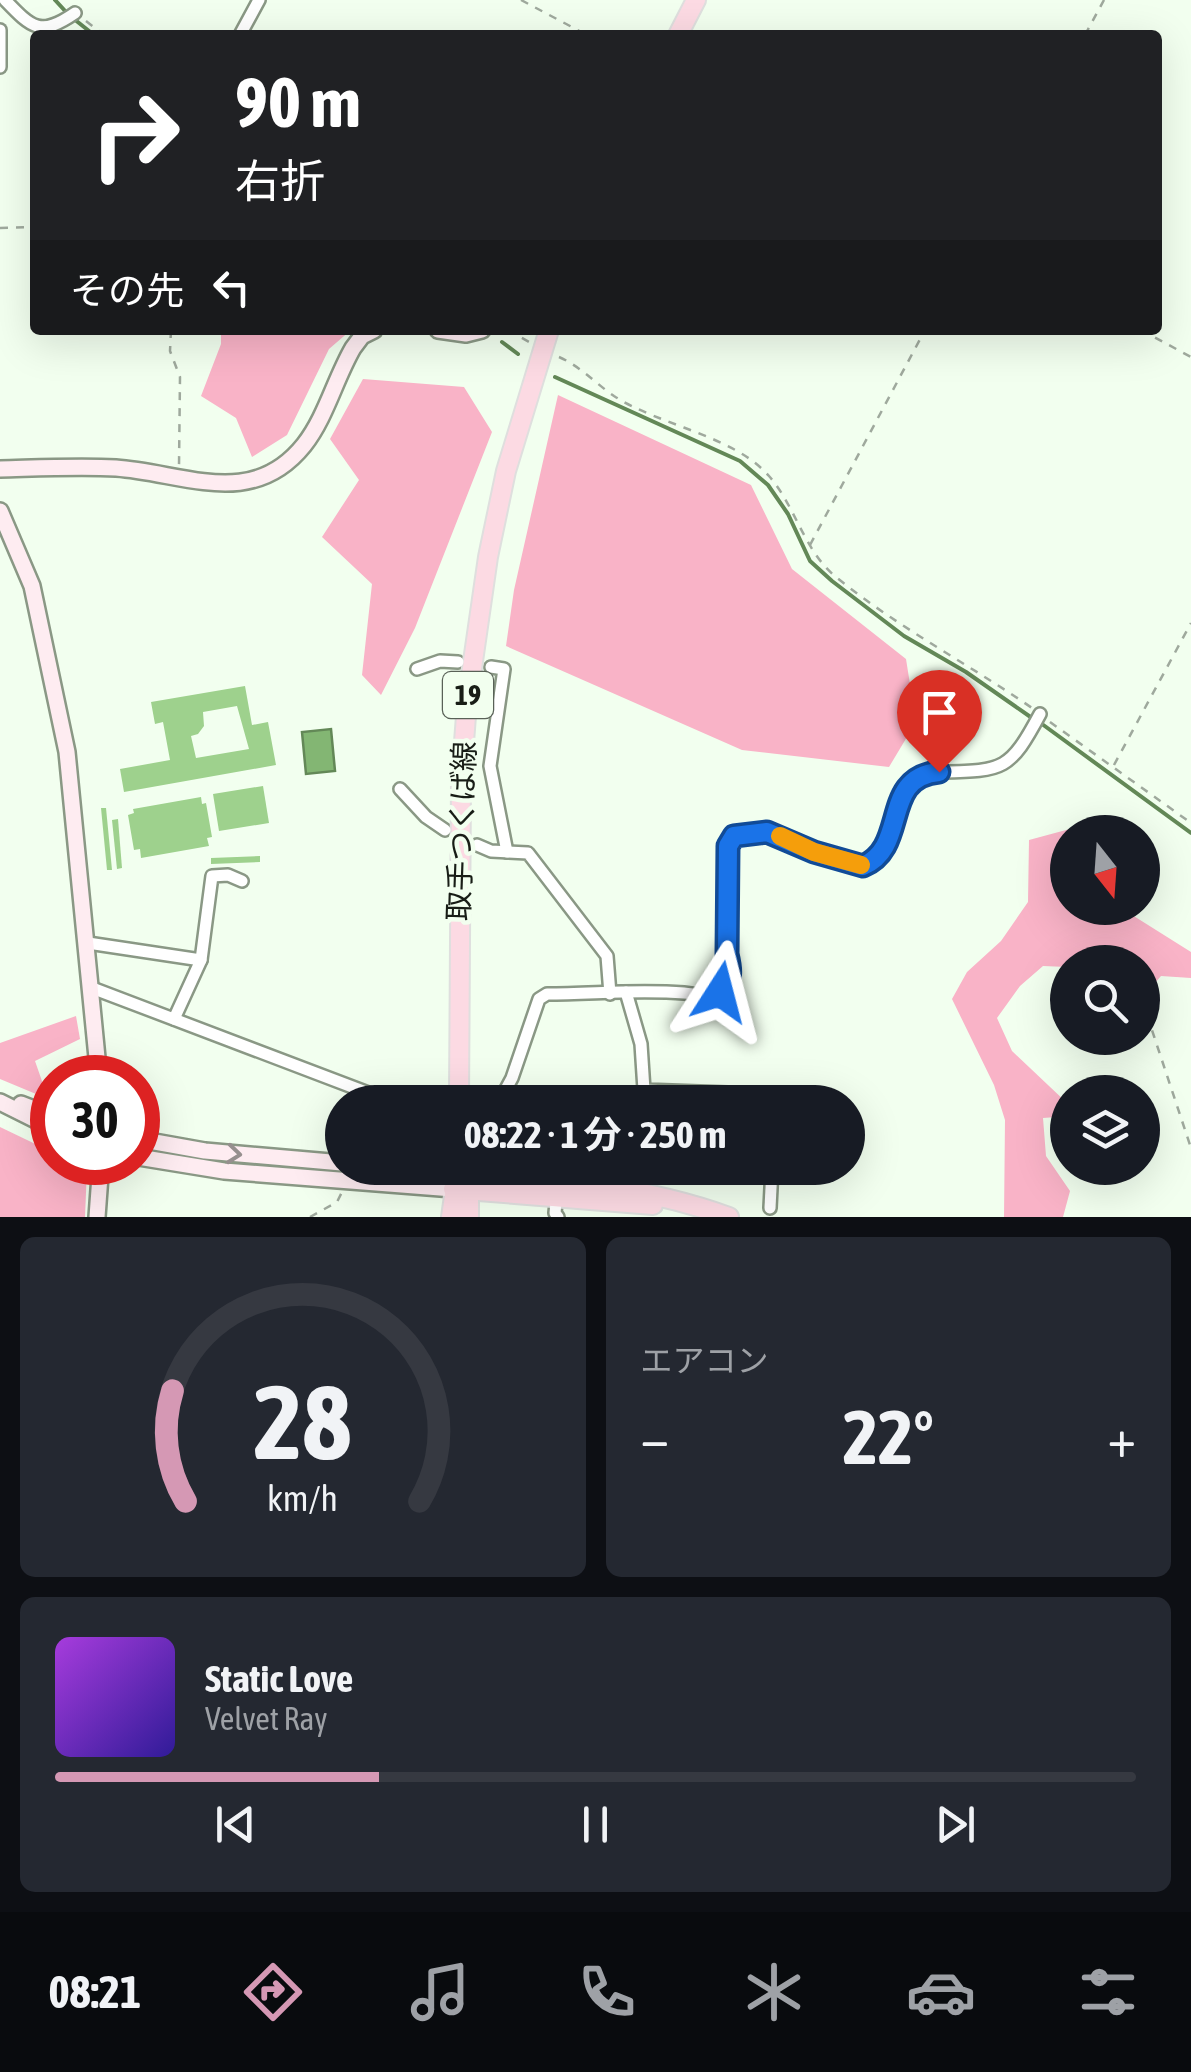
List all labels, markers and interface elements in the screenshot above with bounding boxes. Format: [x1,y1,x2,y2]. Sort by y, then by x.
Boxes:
text: 90 m [235,62,361,142]
icon: right [70,70,200,200]
text: 右折 [235,155,325,207]
icon: left [204,260,259,315]
text: その先 [70,269,184,312]
pin [897,670,982,773]
road number: 19 [443,672,493,718]
icon: arrive [912,685,967,740]
street label: 取手つくば線 [441,740,481,922]
north arrow [1050,815,1160,925]
map controls [1050,815,1160,1185]
position arrow [668,940,772,1044]
button: search [1050,945,1160,1055]
speed limit sign: 30 [30,1055,160,1185]
button: layers [1050,1075,1160,1185]
text: 08:22 · 1 分 · 250 m [464,1113,726,1156]
one-way arrow [226,1143,242,1164]
text: エアコン [641,1342,769,1379]
text: 28 [254,1362,352,1481]
text: 22° [843,1394,934,1480]
text: − [641,1406,669,1469]
text: + [1107,1406,1136,1469]
text: km/h [267,1478,338,1519]
text: Static Love [205,1657,353,1700]
text: Velvet Ray [205,1700,327,1737]
icon: previous [208,1797,263,1852]
icon: pause [568,1797,623,1852]
icon: next [928,1797,983,1852]
icon: directions [238,1957,308,2027]
icon: music [405,1957,475,2027]
icon: phone [572,1957,642,2027]
icon: climate [739,1957,809,2027]
icon: car [906,1957,976,2027]
icon: filters [1073,1957,1143,2027]
text: 08:21 [48,1966,141,2018]

